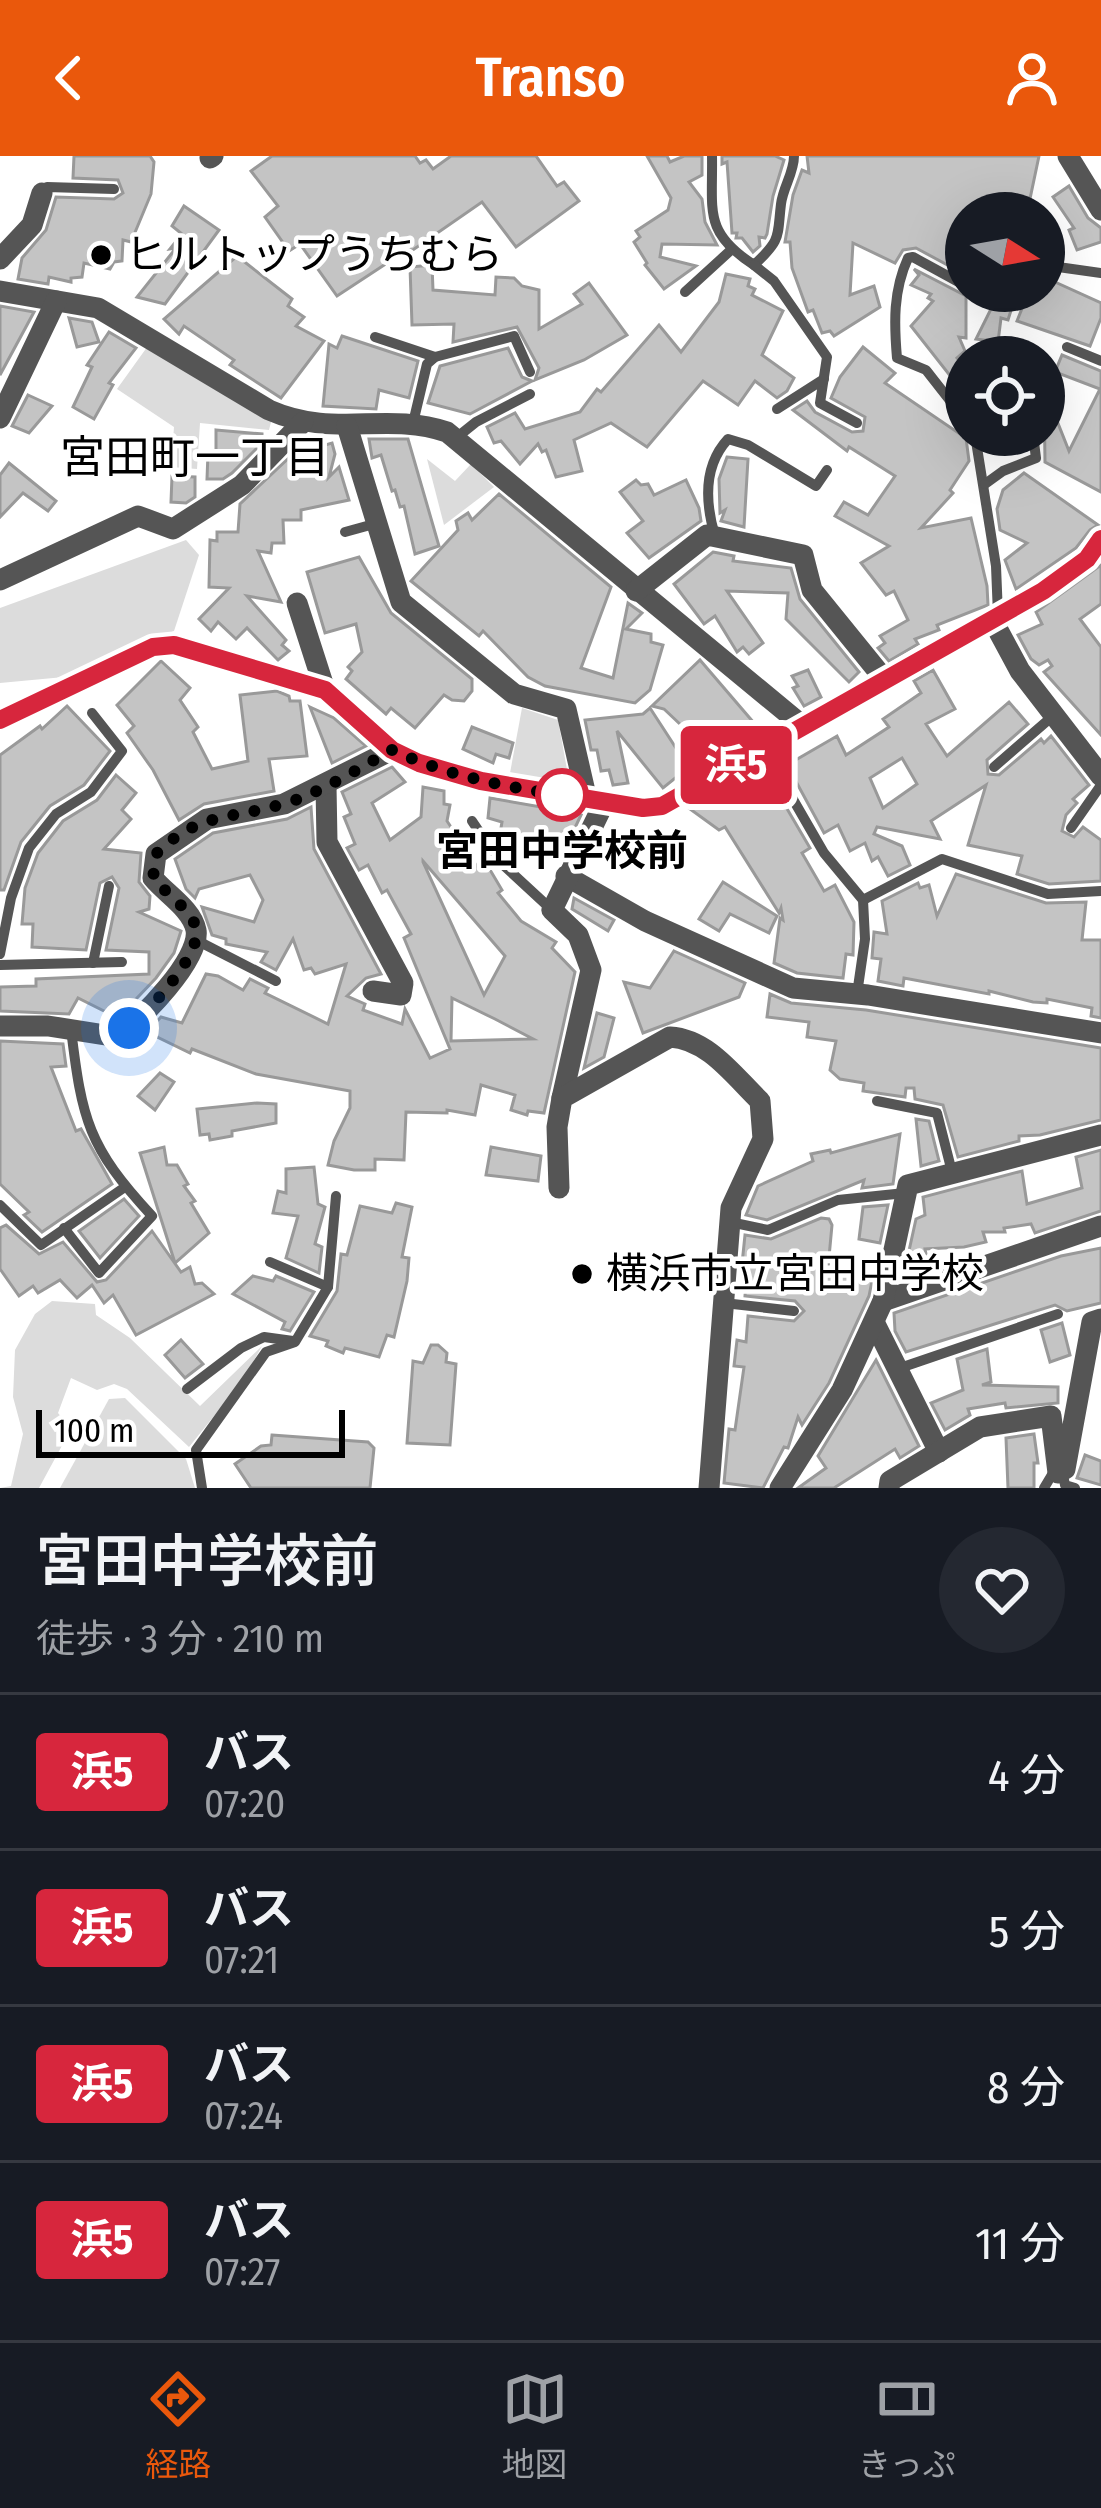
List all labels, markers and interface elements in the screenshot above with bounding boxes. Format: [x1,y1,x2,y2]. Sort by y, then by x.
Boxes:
icon: back [36,45,102,111]
icon: person [999,45,1065,111]
text: Transo [476,46,625,110]
north arrow [945,192,1065,312]
map controls [945,192,1065,456]
place label: ヒルトップうちむら [125,230,503,280]
marker: ヒルトップうちむら [88,242,114,268]
button: locate [945,336,1065,456]
district label: 宮田町一丁目 [60,431,330,485]
line badge: 浜5 [682,726,790,804]
text: 浜5 [705,740,767,790]
marker: 宮田中学校前 [537,770,587,820]
place label: 宮田中学校前 [436,826,688,876]
your location [99,998,159,1058]
place label: 横浜市立宮田中学校 [606,1249,984,1299]
marker: 横浜市立宮田中学校 [569,1261,595,1287]
scale bar [36,1404,345,1457]
text: 100 m [54,1411,134,1451]
button: heart [939,1527,1065,1653]
text: 宮田中学校前 [36,1528,378,1596]
text: 徒歩 · 3 分 · 210 m [36,1616,324,1662]
text: バス [204,1726,294,1780]
text: 浜5 [71,1747,133,1797]
text: 4 分 [988,1749,1065,1803]
text: 07:20 [204,1781,285,1827]
text: バス [204,1882,294,1936]
text: 浜5 [71,1903,133,1953]
text: 5 分 [989,1905,1065,1959]
text: 07:21 [204,1937,279,1983]
text: バス [204,2038,294,2092]
text: 浜5 [71,2059,133,2109]
text: 8 分 [987,2061,1065,2115]
text: 07:24 [204,2093,283,2139]
text: バス [204,2194,294,2248]
text: 浜5 [71,2215,133,2265]
text: 11 分 [975,2217,1065,2271]
text: 07:27 [204,2249,280,2295]
tab: 経路 [145,2366,211,2486]
tab: 地図 [502,2366,568,2486]
tab: きっぷ [858,2366,956,2486]

